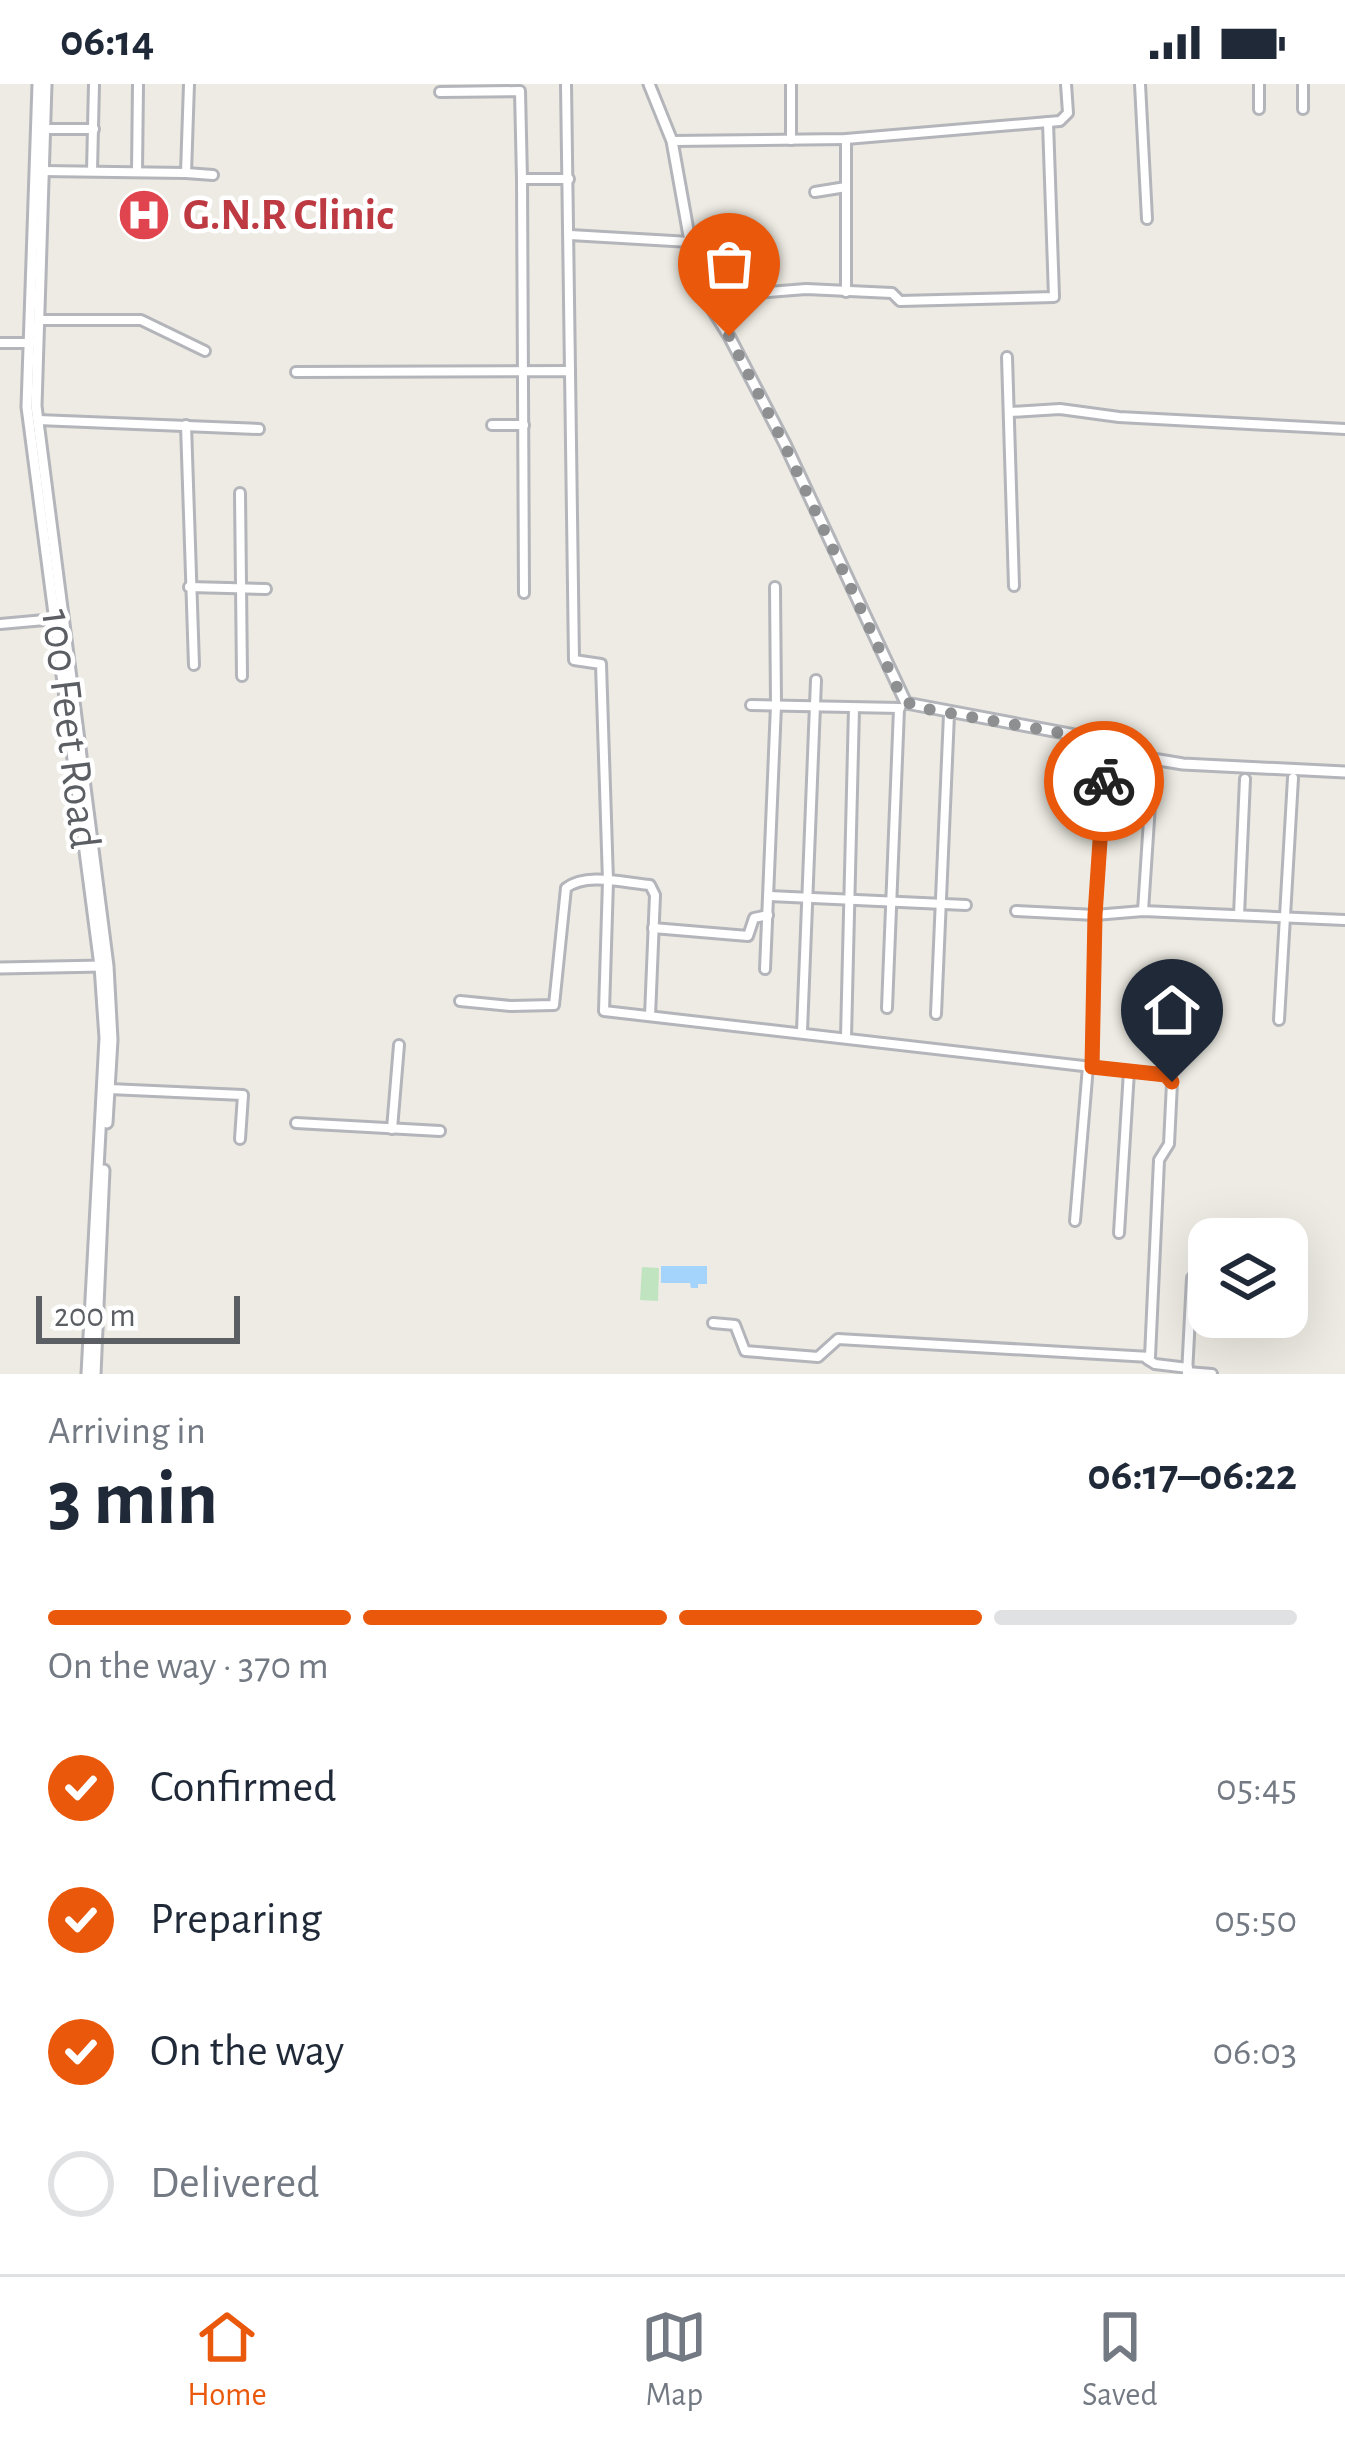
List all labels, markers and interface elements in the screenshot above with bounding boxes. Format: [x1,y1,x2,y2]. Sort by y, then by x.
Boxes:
text: 06:14 [60,19,154,64]
hospital icon: G.N.R Clinic [116,187,172,243]
place label: G.N.R Clinic [183,193,394,238]
pin [678,213,780,336]
icon: bag [696,231,762,297]
street label: 100 Feet Road [33,607,107,851]
courier [1044,721,1164,841]
icon: bike [1071,748,1137,814]
pin [1121,959,1223,1082]
icon: home [1139,977,1205,1043]
map controls [1188,1218,1308,1338]
button: layers [1188,1218,1308,1338]
scale bar [36,1290,240,1343]
text: 200 m [54,1300,136,1333]
text: Arriving in [48,1412,206,1451]
text: 06:17–06:22 [1087,1453,1297,1498]
text: 3 min [48,1461,218,1539]
text: On the way · 370 m [48,1647,329,1686]
icon: check [48,1755,114,1821]
text: Confirmed [150,1765,336,1810]
text: 05:45 [1216,1769,1297,1808]
icon: check [48,1887,114,1953]
text: Preparing [150,1897,322,1942]
text: 05:50 [1214,1901,1297,1940]
icon: check [48,2019,114,2085]
text: On the way [150,2029,344,2074]
text: 06:03 [1212,2033,1297,2072]
text: Delivered [150,2161,319,2206]
tab: Home [187,2304,267,2416]
tab: Map [641,2304,707,2416]
tab: Saved [1082,2304,1158,2416]

